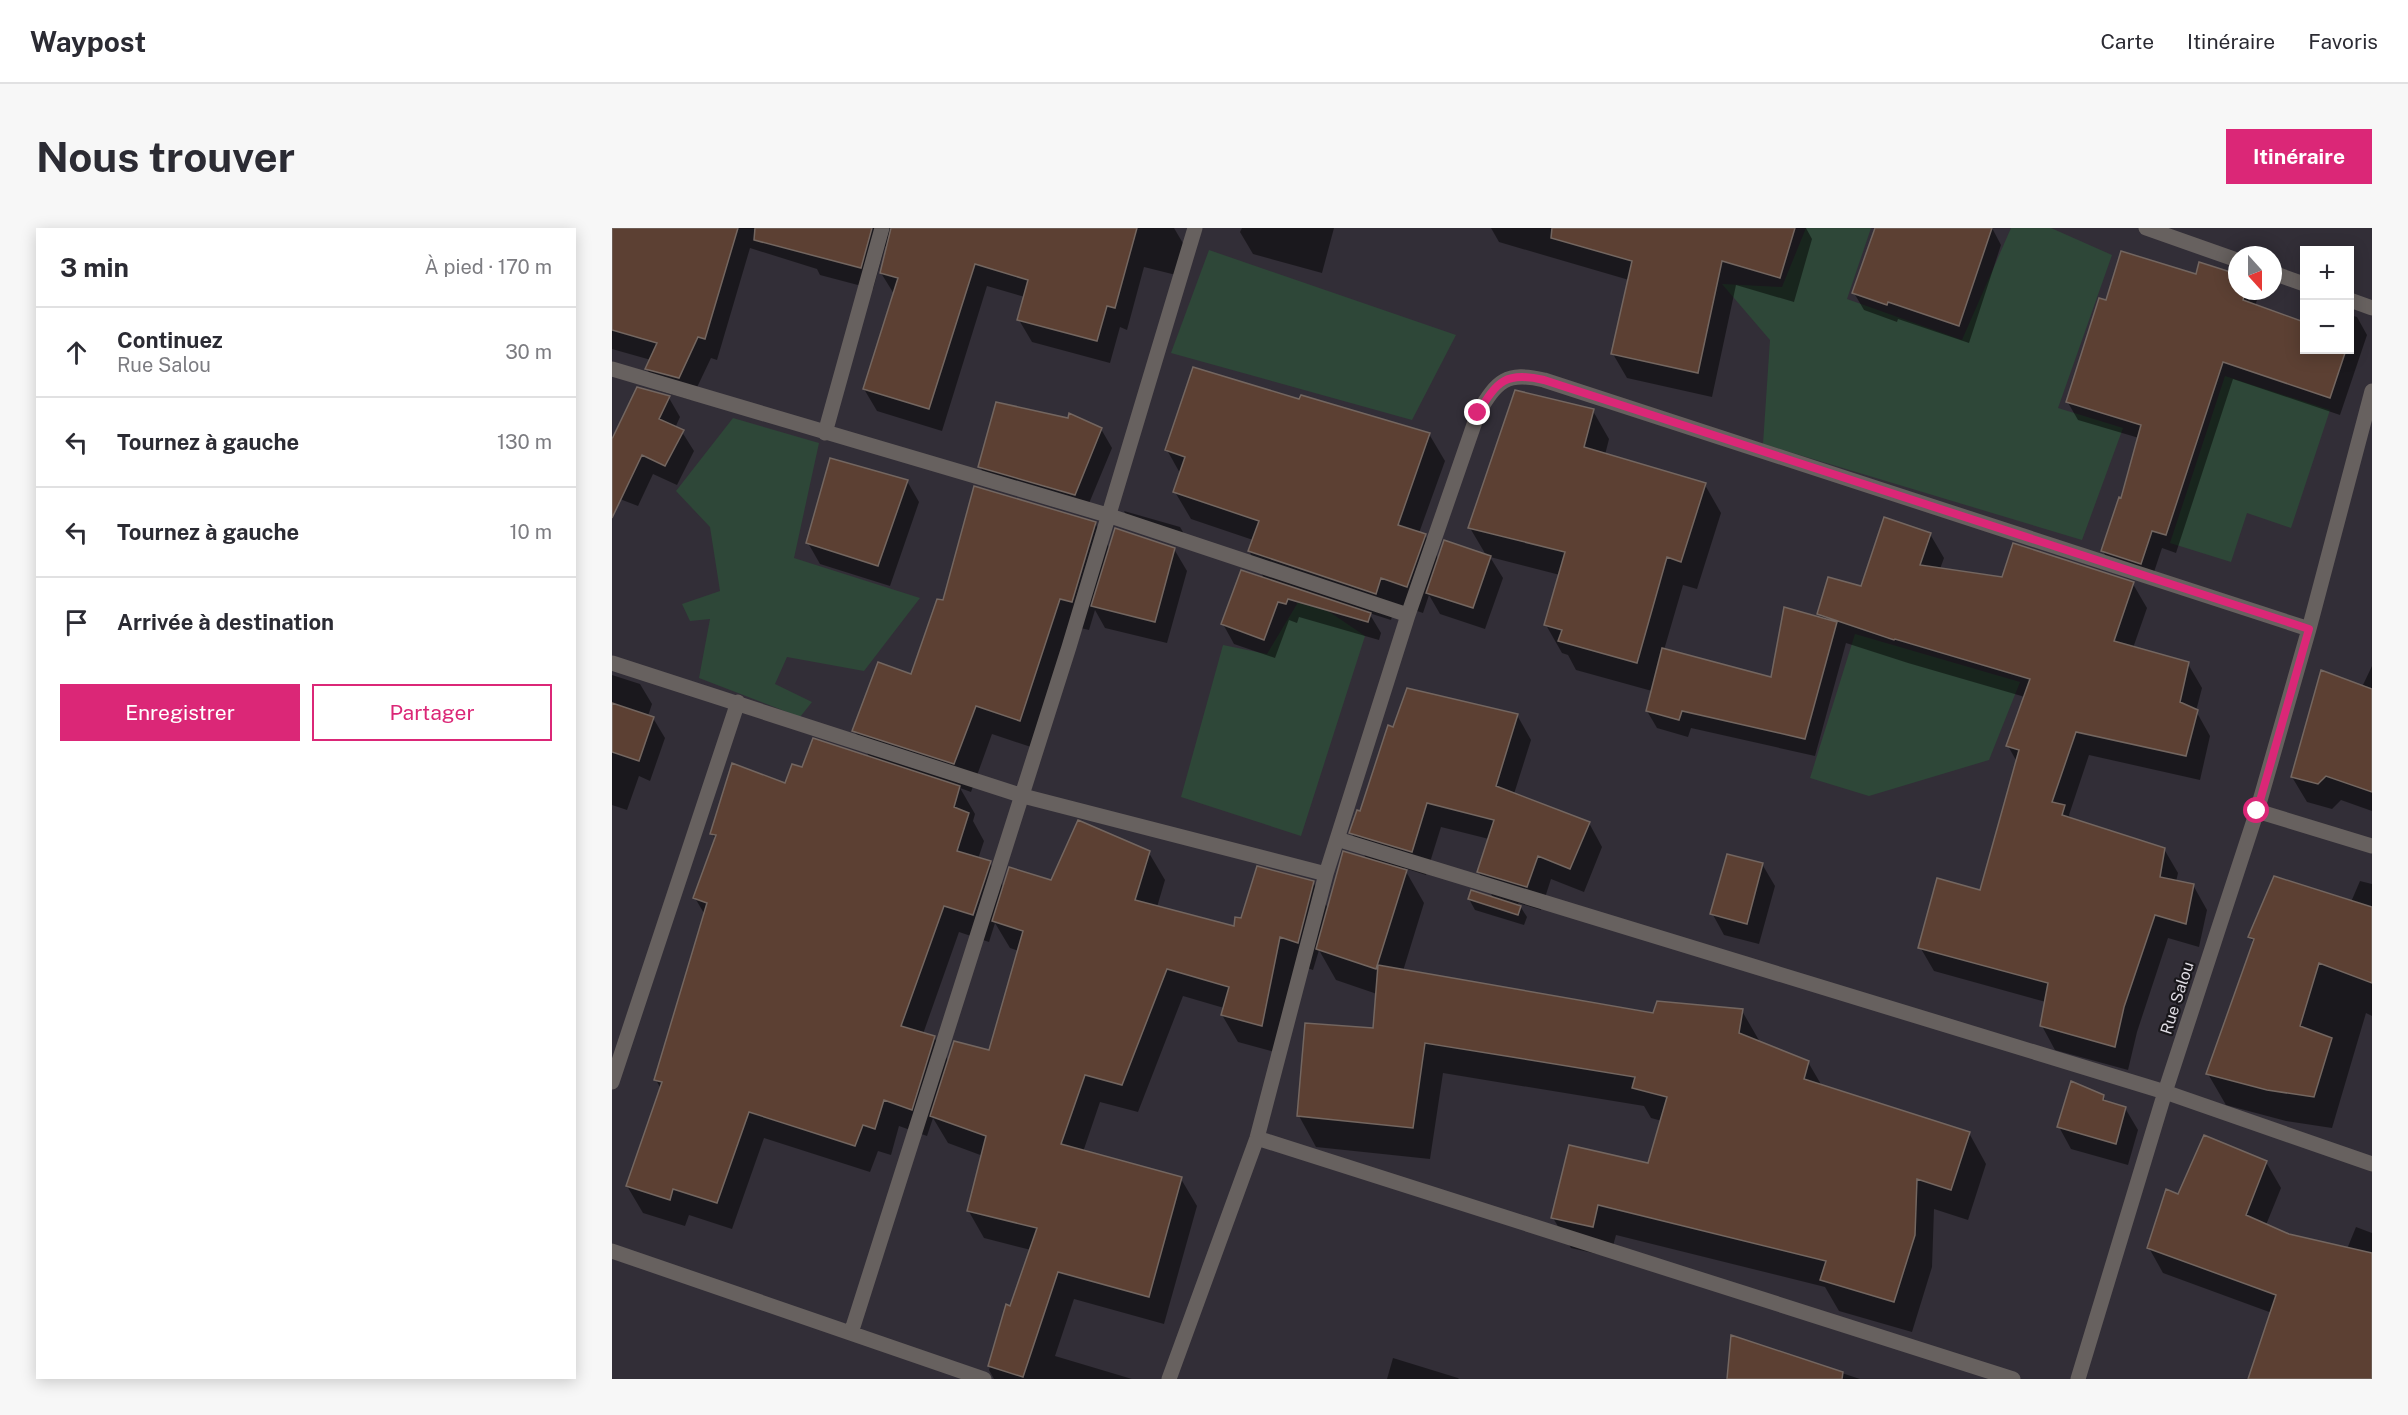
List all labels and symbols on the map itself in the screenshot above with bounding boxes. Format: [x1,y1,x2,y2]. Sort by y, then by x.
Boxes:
north arrow [2228,246,2282,300]
route end [1464,399,1490,425]
route start [2243,797,2269,823]
street label: Rue Salou [2156,959,2198,1037]

